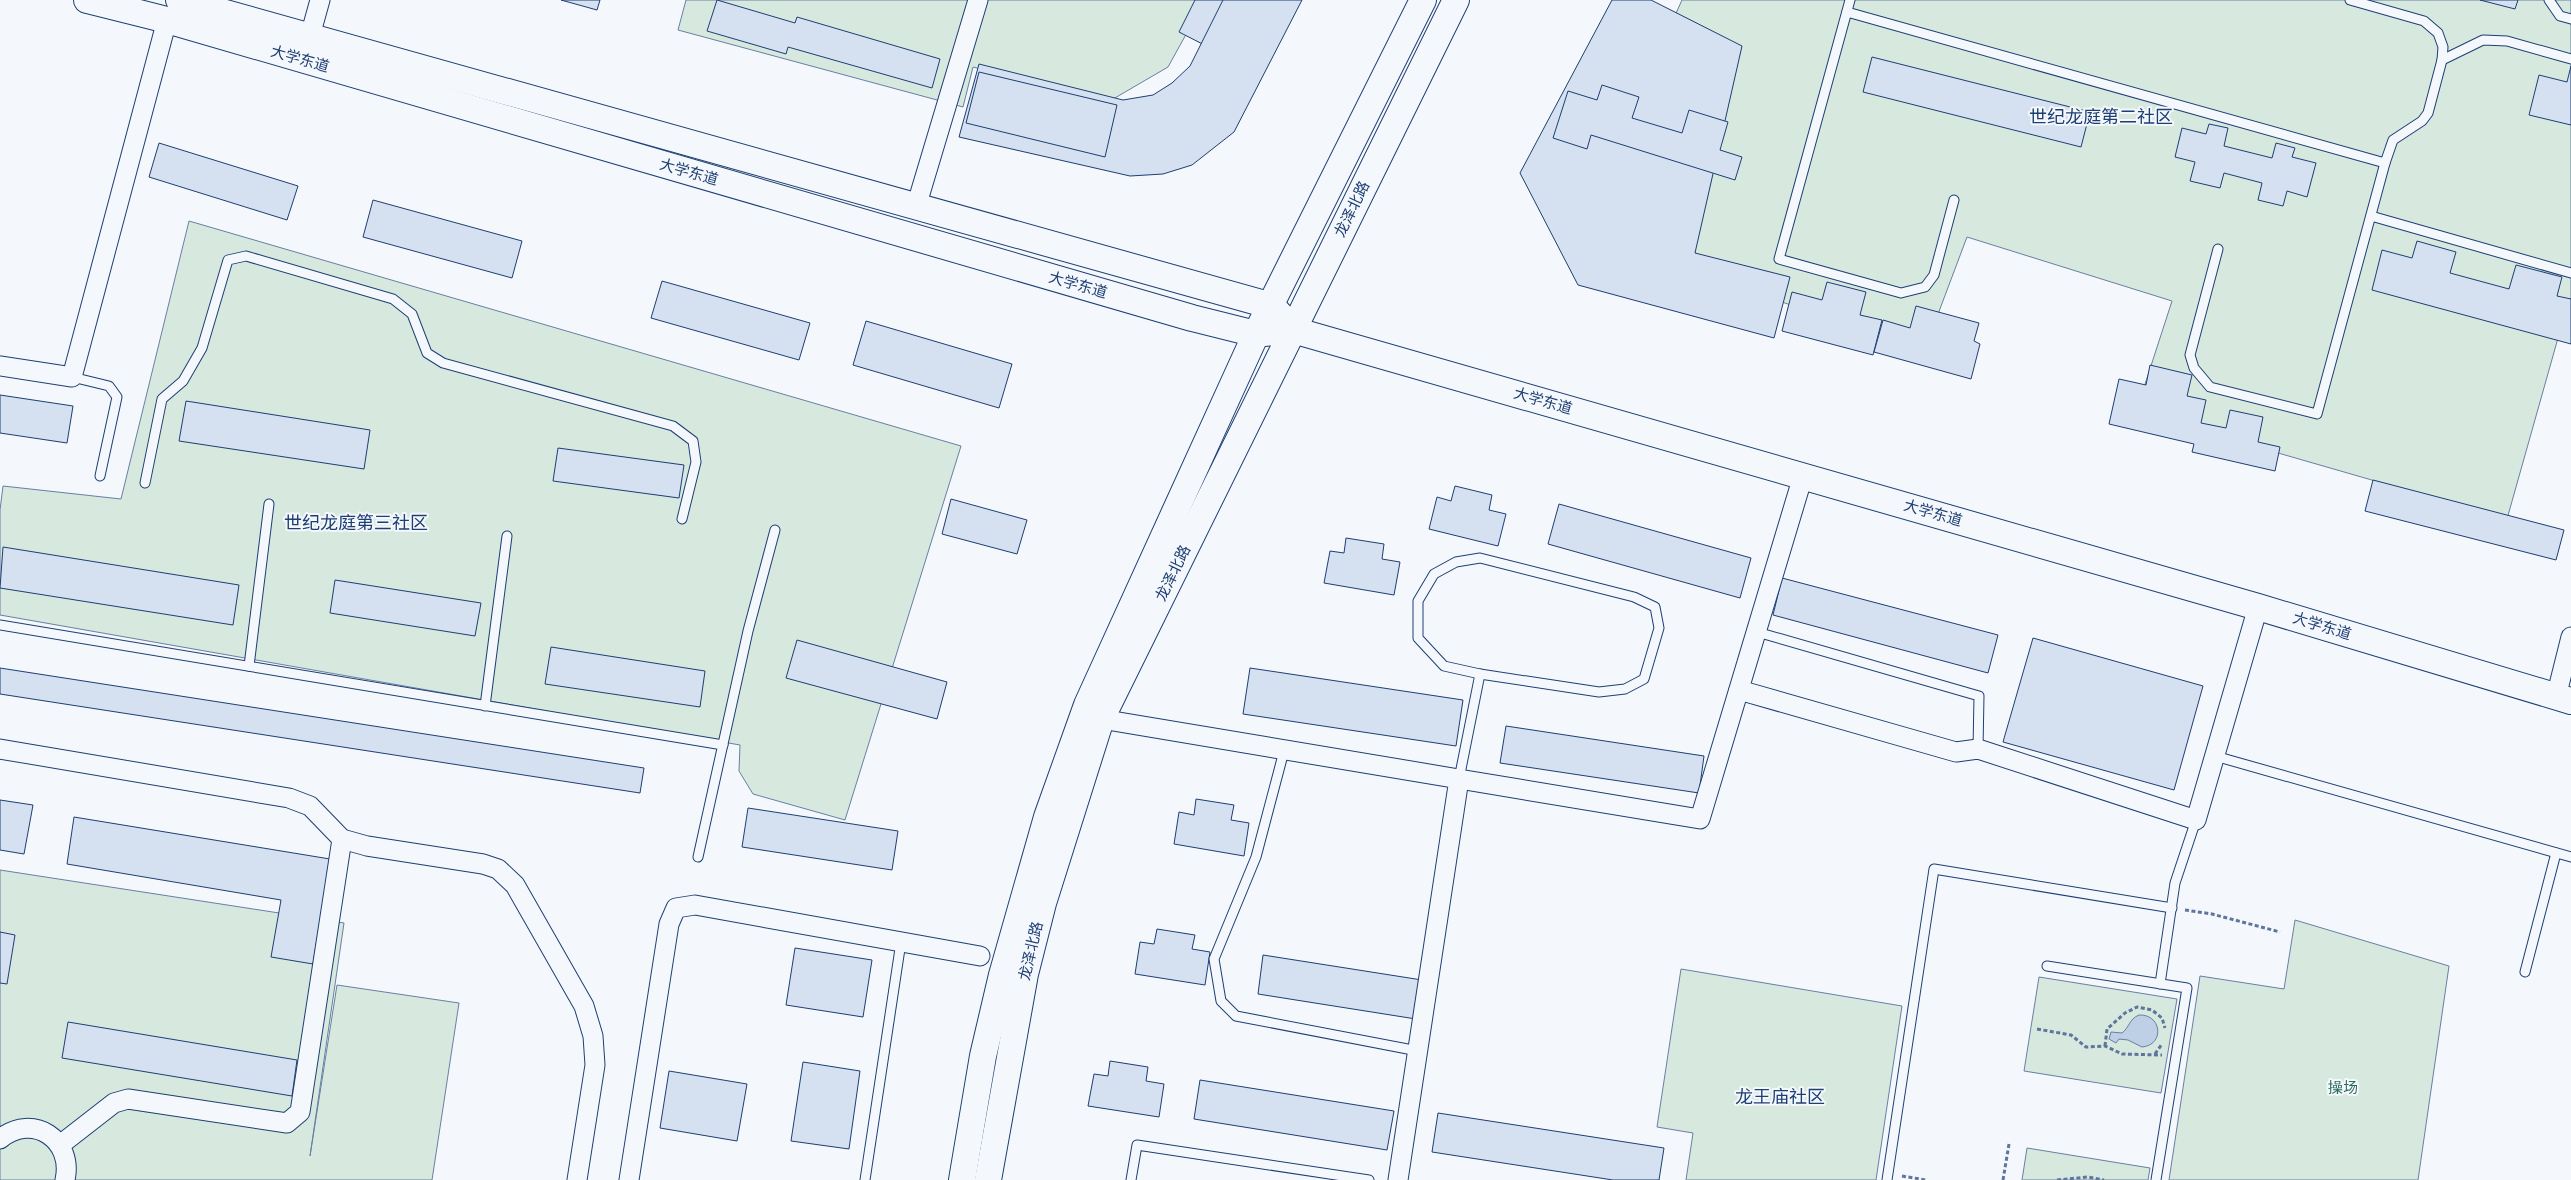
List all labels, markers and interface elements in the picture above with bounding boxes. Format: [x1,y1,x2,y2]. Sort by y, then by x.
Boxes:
street label: 大学东道 [268,41,332,78]
district label: 世纪龙庭第二社区 [2029,105,2173,130]
street label: 大学东道 [657,154,721,191]
street label: 龙泽北路 [1330,178,1375,241]
street label: 大学东道 [1046,267,1110,304]
street label: 大学东道 [1511,383,1575,420]
street label: 大学东道 [1901,495,1965,532]
district label: 世纪龙庭第三社区 [284,511,428,536]
street label: 龙泽北路 [1151,542,1196,605]
street label: 大学东道 [2290,608,2354,645]
street label: 龙泽北路 [1015,920,1048,983]
park label: 操场 [2328,1078,2358,1099]
district label: 龙王庙社区 [1735,1085,1825,1110]

